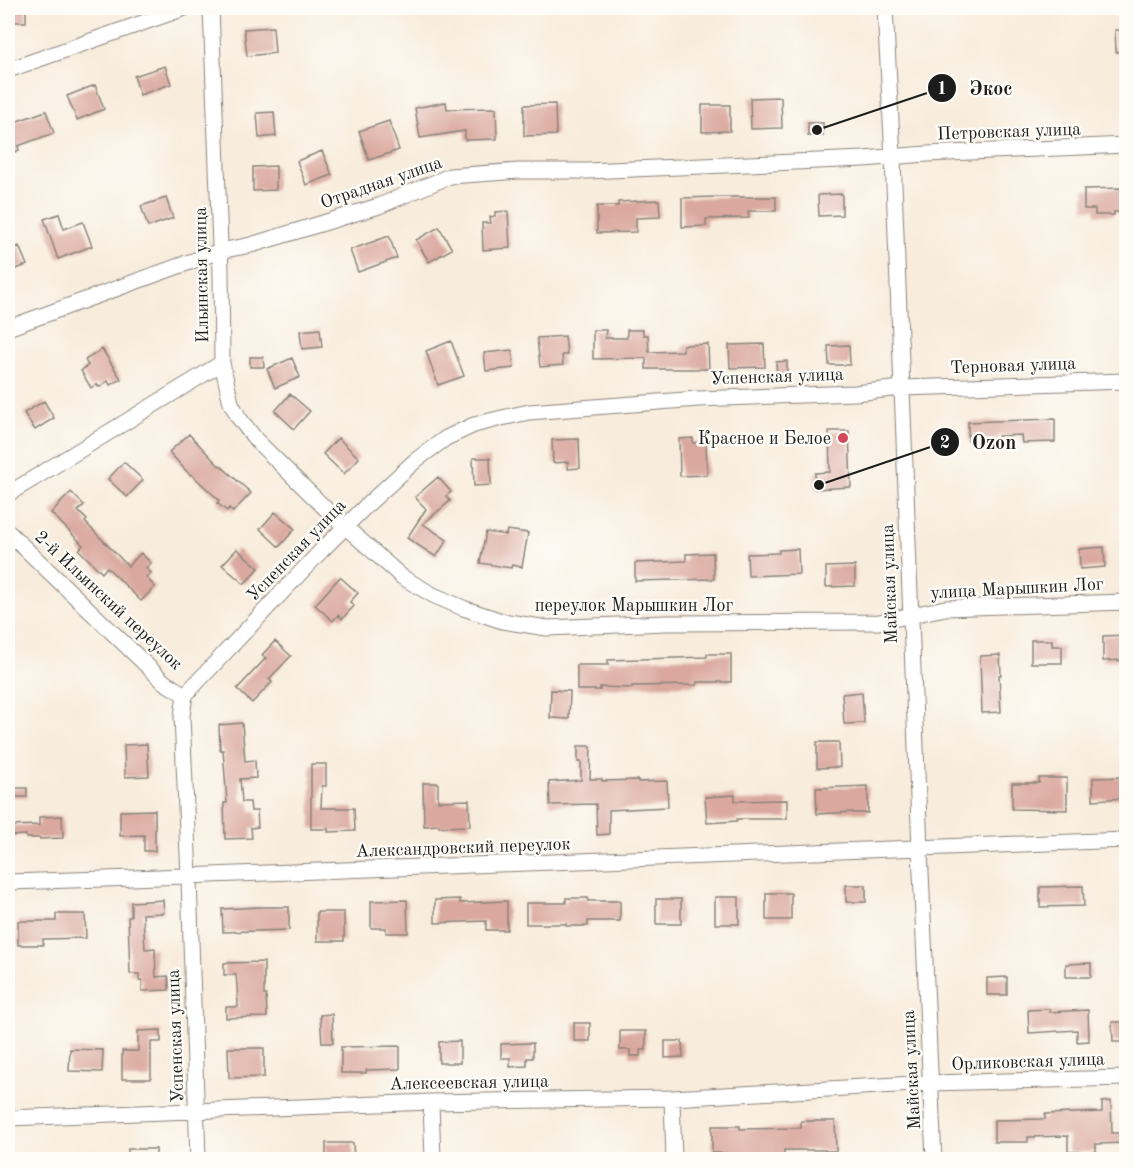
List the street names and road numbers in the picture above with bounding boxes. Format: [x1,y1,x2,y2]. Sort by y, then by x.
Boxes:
street label: Петровская улица [937,120,1081,144]
street label: Отрадная улица [318,154,445,212]
street label: Ильинская улица [192,207,212,343]
street label: Терновая улица [950,355,1076,377]
street label: Успенская улица [710,366,844,388]
street label: Успенская улица [244,496,350,605]
street label: Майская улица [879,524,901,644]
street label: 2-й Ильинский переулок [31,528,186,674]
street label: улица Марышкин Лог [930,575,1104,603]
street label: переулок Марышкин Лог [535,597,734,615]
street label: Александровский переулок [355,835,571,861]
street label: Успенская улица [165,969,187,1103]
street label: Майская улица [900,1010,924,1130]
street label: Орликовская улица [951,1050,1105,1074]
street label: Алексеевская улица [389,1073,549,1093]

